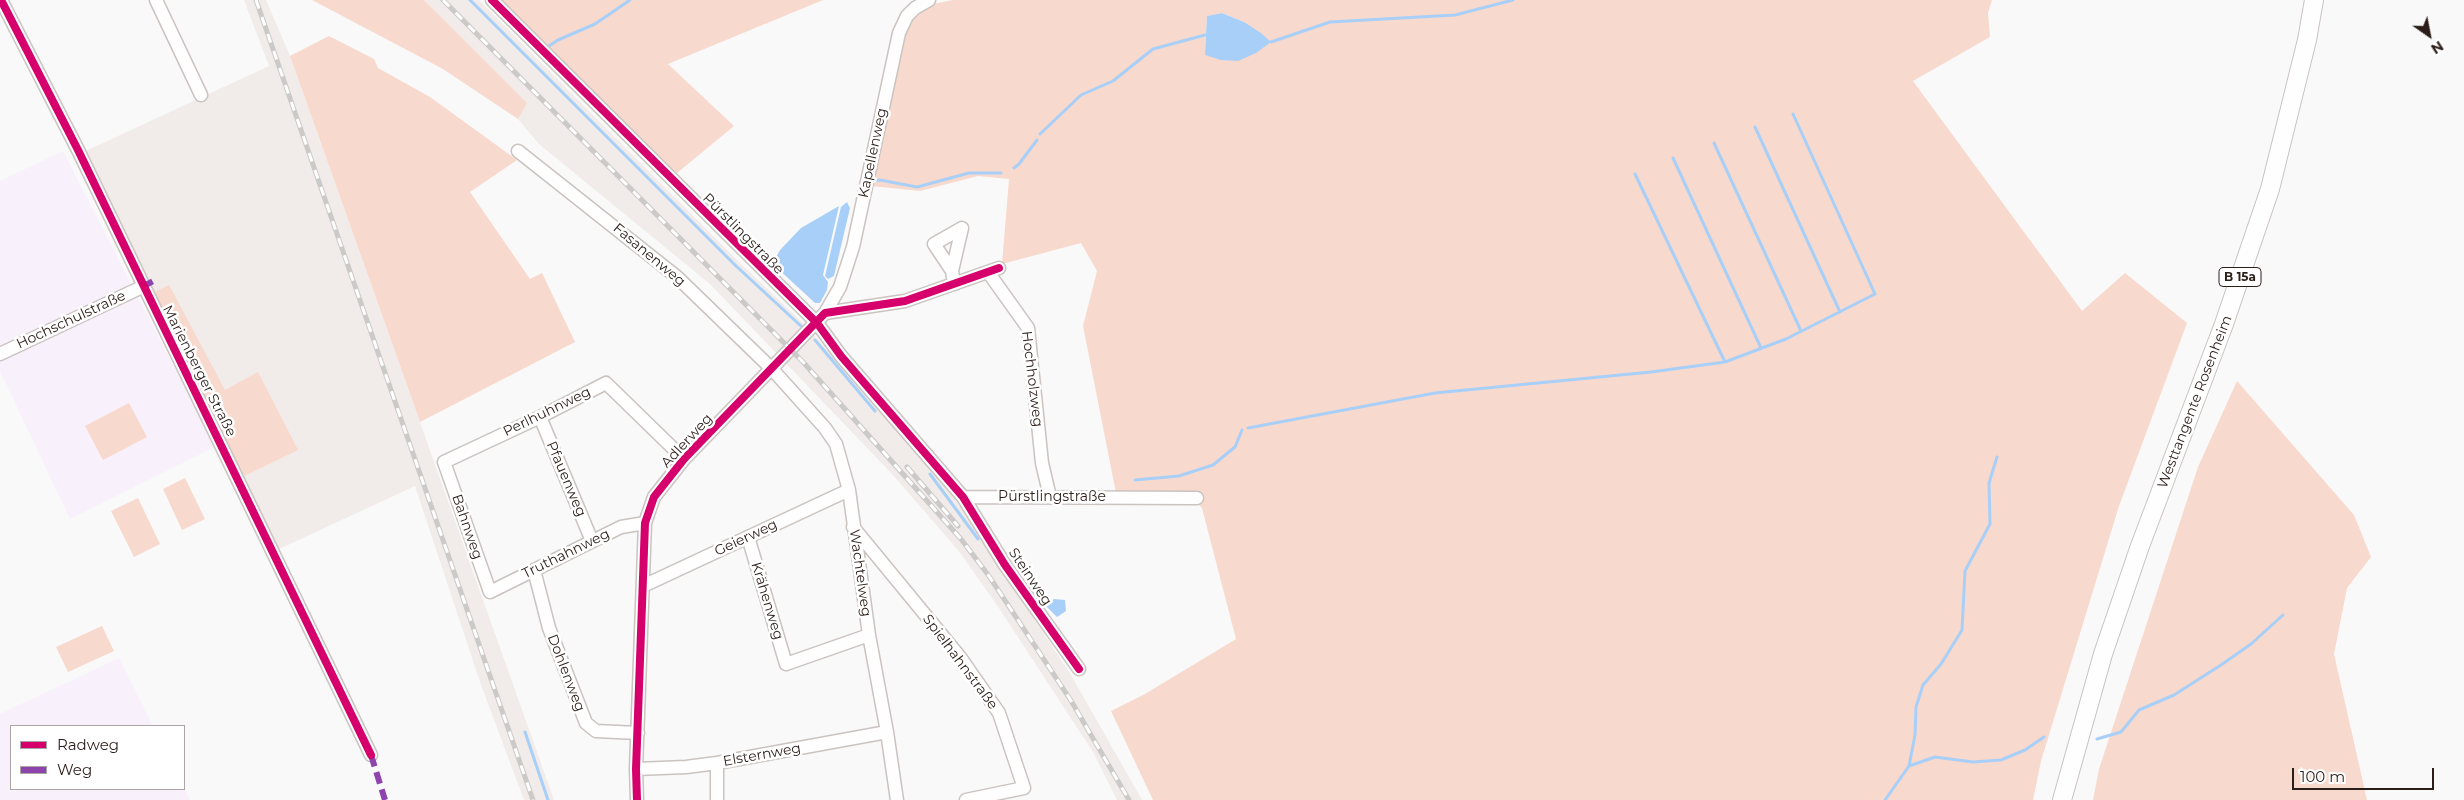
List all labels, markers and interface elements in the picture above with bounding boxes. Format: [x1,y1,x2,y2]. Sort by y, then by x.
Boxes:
north arrow [2404,10,2454,60]
text: N [2428,37,2447,58]
street label: Kapellenweg [855,107,891,199]
street label: Pürstlingstraße [699,190,787,278]
street label: Fasanenweg [609,220,689,290]
road number: B 15a [2219,268,2261,286]
street label: Hochschulstraße [14,287,128,353]
street label: Marienberger Straße [159,303,239,439]
street label: Westtangente Rosenheim [2154,313,2236,491]
street label: Hochholzweg [1018,330,1046,428]
street label: Perlhuhnweg [500,384,594,440]
street label: Adlerweg [658,411,716,471]
street label: Pfauenweg [543,439,589,519]
street label: Pürstlingstraße [998,489,1106,505]
street label: Bahnweg [448,492,486,562]
street label: Geierweg [712,516,780,560]
street label: Truthahnweg [520,526,612,582]
street label: Wachtelweg [846,528,874,618]
street label: Steinweg [1005,545,1055,609]
street label: Krähenweg [747,560,787,642]
street label: Spielhahnstraße [919,611,1001,713]
street label: Dohlenweg [544,632,588,714]
legend [10,725,185,790]
text: Radweg [57,735,119,754]
street label: Elsternweg [722,740,802,770]
scale bar [2294,758,2436,790]
text: Weg [57,760,92,779]
text: 100 m [2300,767,2345,786]

